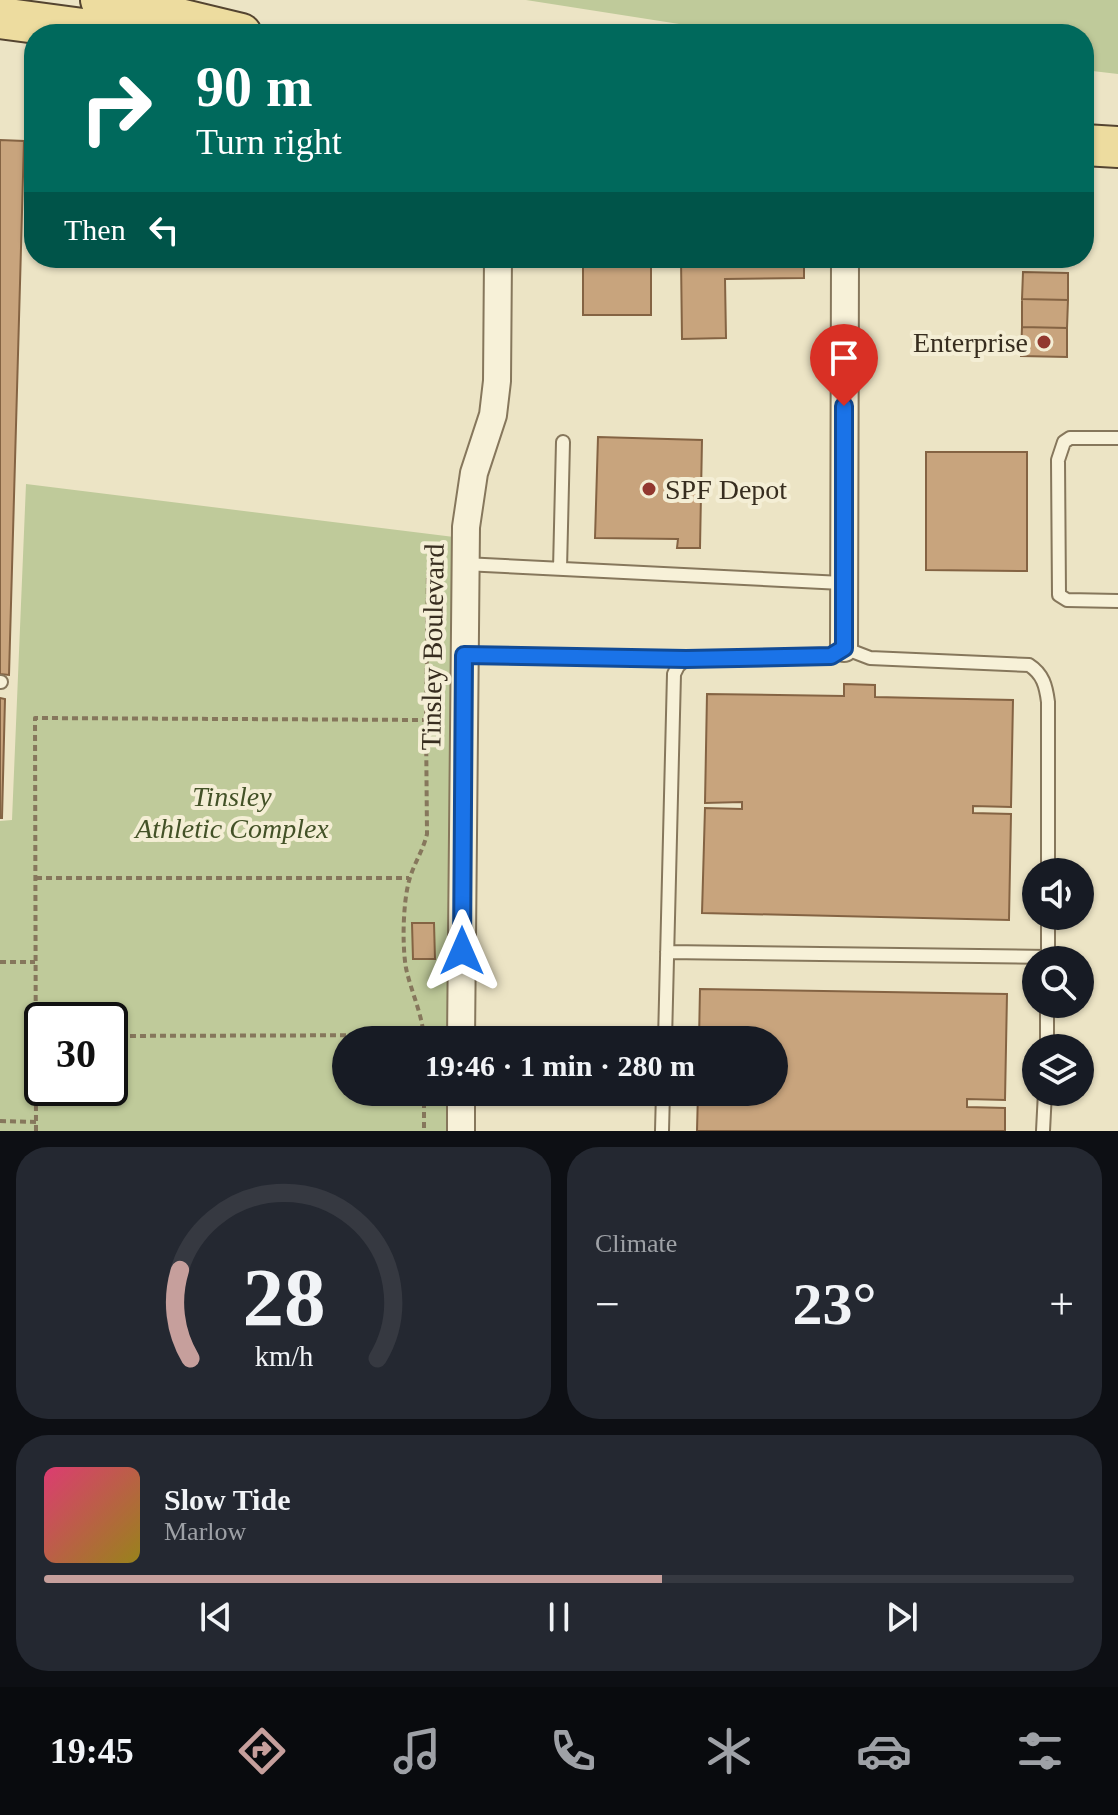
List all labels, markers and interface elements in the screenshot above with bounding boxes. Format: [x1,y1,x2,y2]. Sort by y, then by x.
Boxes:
icon: right [64,56,168,160]
text: 90 m [196,56,313,118]
text: Turn right [196,122,342,162]
icon: left [142,208,186,252]
text: Then [64,213,126,246]
pin [810,324,878,406]
place label: Enterprise [913,327,1028,358]
marker: Enterprise [1035,333,1053,351]
icon: arrive [822,336,866,380]
place label: SPF Depot [665,474,787,505]
marker: SPF Depot [640,480,658,498]
street label: Tinsley Boulevard [415,543,450,751]
park label: Tinsley Athletic Complex [133,781,329,844]
map controls [1022,858,1094,1106]
button: sound [1022,858,1094,930]
position arrow [420,909,504,993]
button: search [1022,946,1094,1018]
speed limit sign: 30 [24,1002,128,1106]
button: layers [1022,1034,1094,1106]
text: 19:46 · 1 min · 280 m [425,1049,695,1082]
text: Climate [595,1229,677,1258]
text: 28 [242,1251,325,1343]
text: 23° [793,1271,877,1337]
text: − [595,1280,620,1329]
text: + [1049,1280,1074,1329]
text: km/h [254,1341,313,1372]
text: Slow Tide [164,1483,290,1516]
text: Marlow [164,1517,246,1546]
icon: previous [194,1595,238,1639]
icon: pause [537,1595,581,1639]
icon: next [880,1595,924,1639]
icon: directions [234,1723,290,1779]
icon: music [389,1723,445,1779]
icon: phone [545,1723,601,1779]
icon: climate [701,1723,757,1779]
icon: car [856,1723,912,1779]
icon: filters [1012,1723,1068,1779]
text: 19:45 [50,1731,134,1771]

